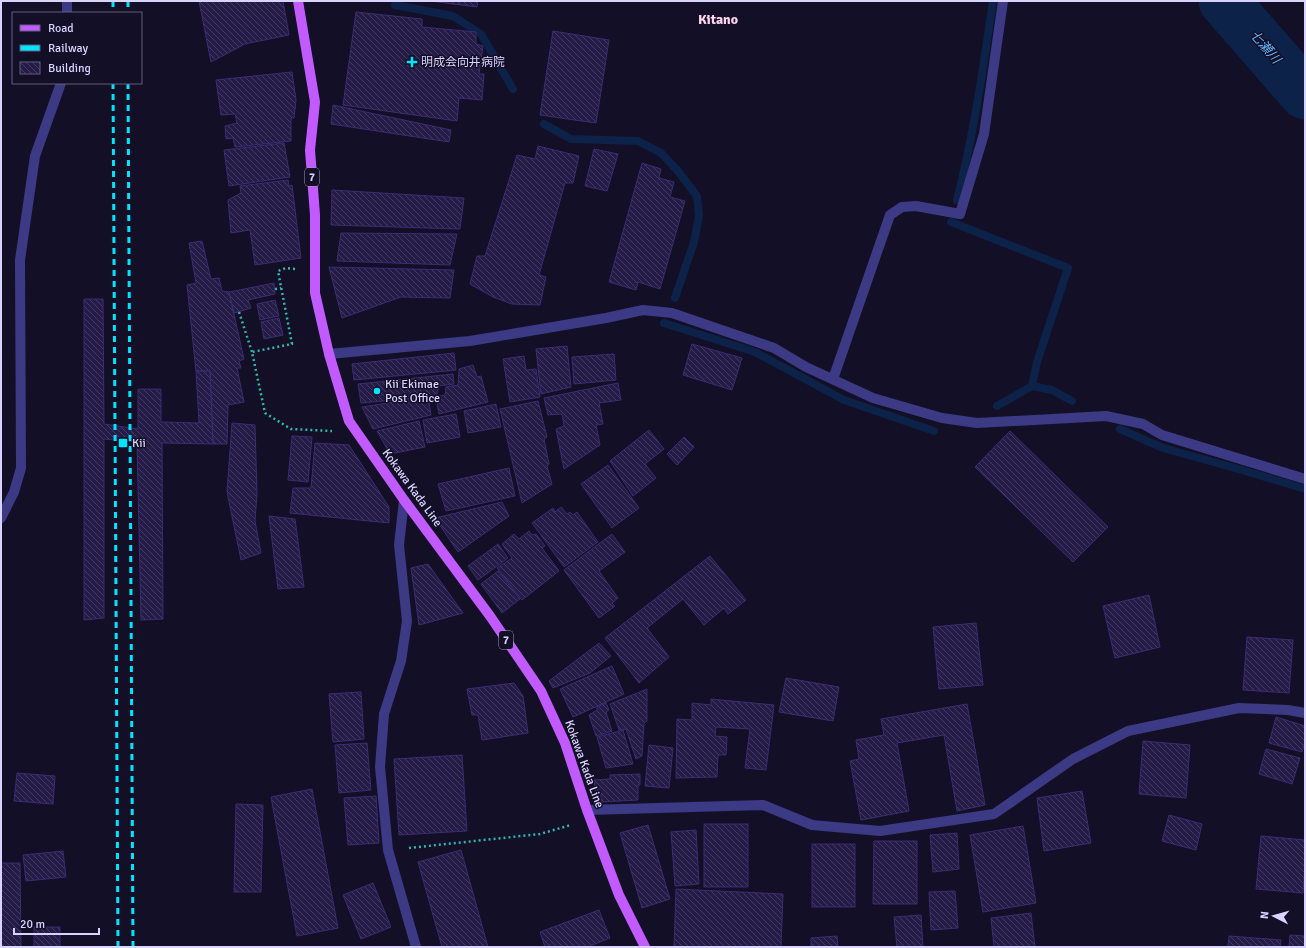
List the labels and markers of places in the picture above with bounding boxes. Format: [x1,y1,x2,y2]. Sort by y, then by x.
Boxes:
place label: 明成会向井病院 [421,55,505,70]
marker: 明成会向井病院 [406,56,418,68]
place label: Kii Ekimae Post Office [385,377,440,406]
marker: Kii Ekimae Post Office [372,386,382,396]
place label: Kii [132,436,146,451]
marker: Kii [117,437,129,449]

